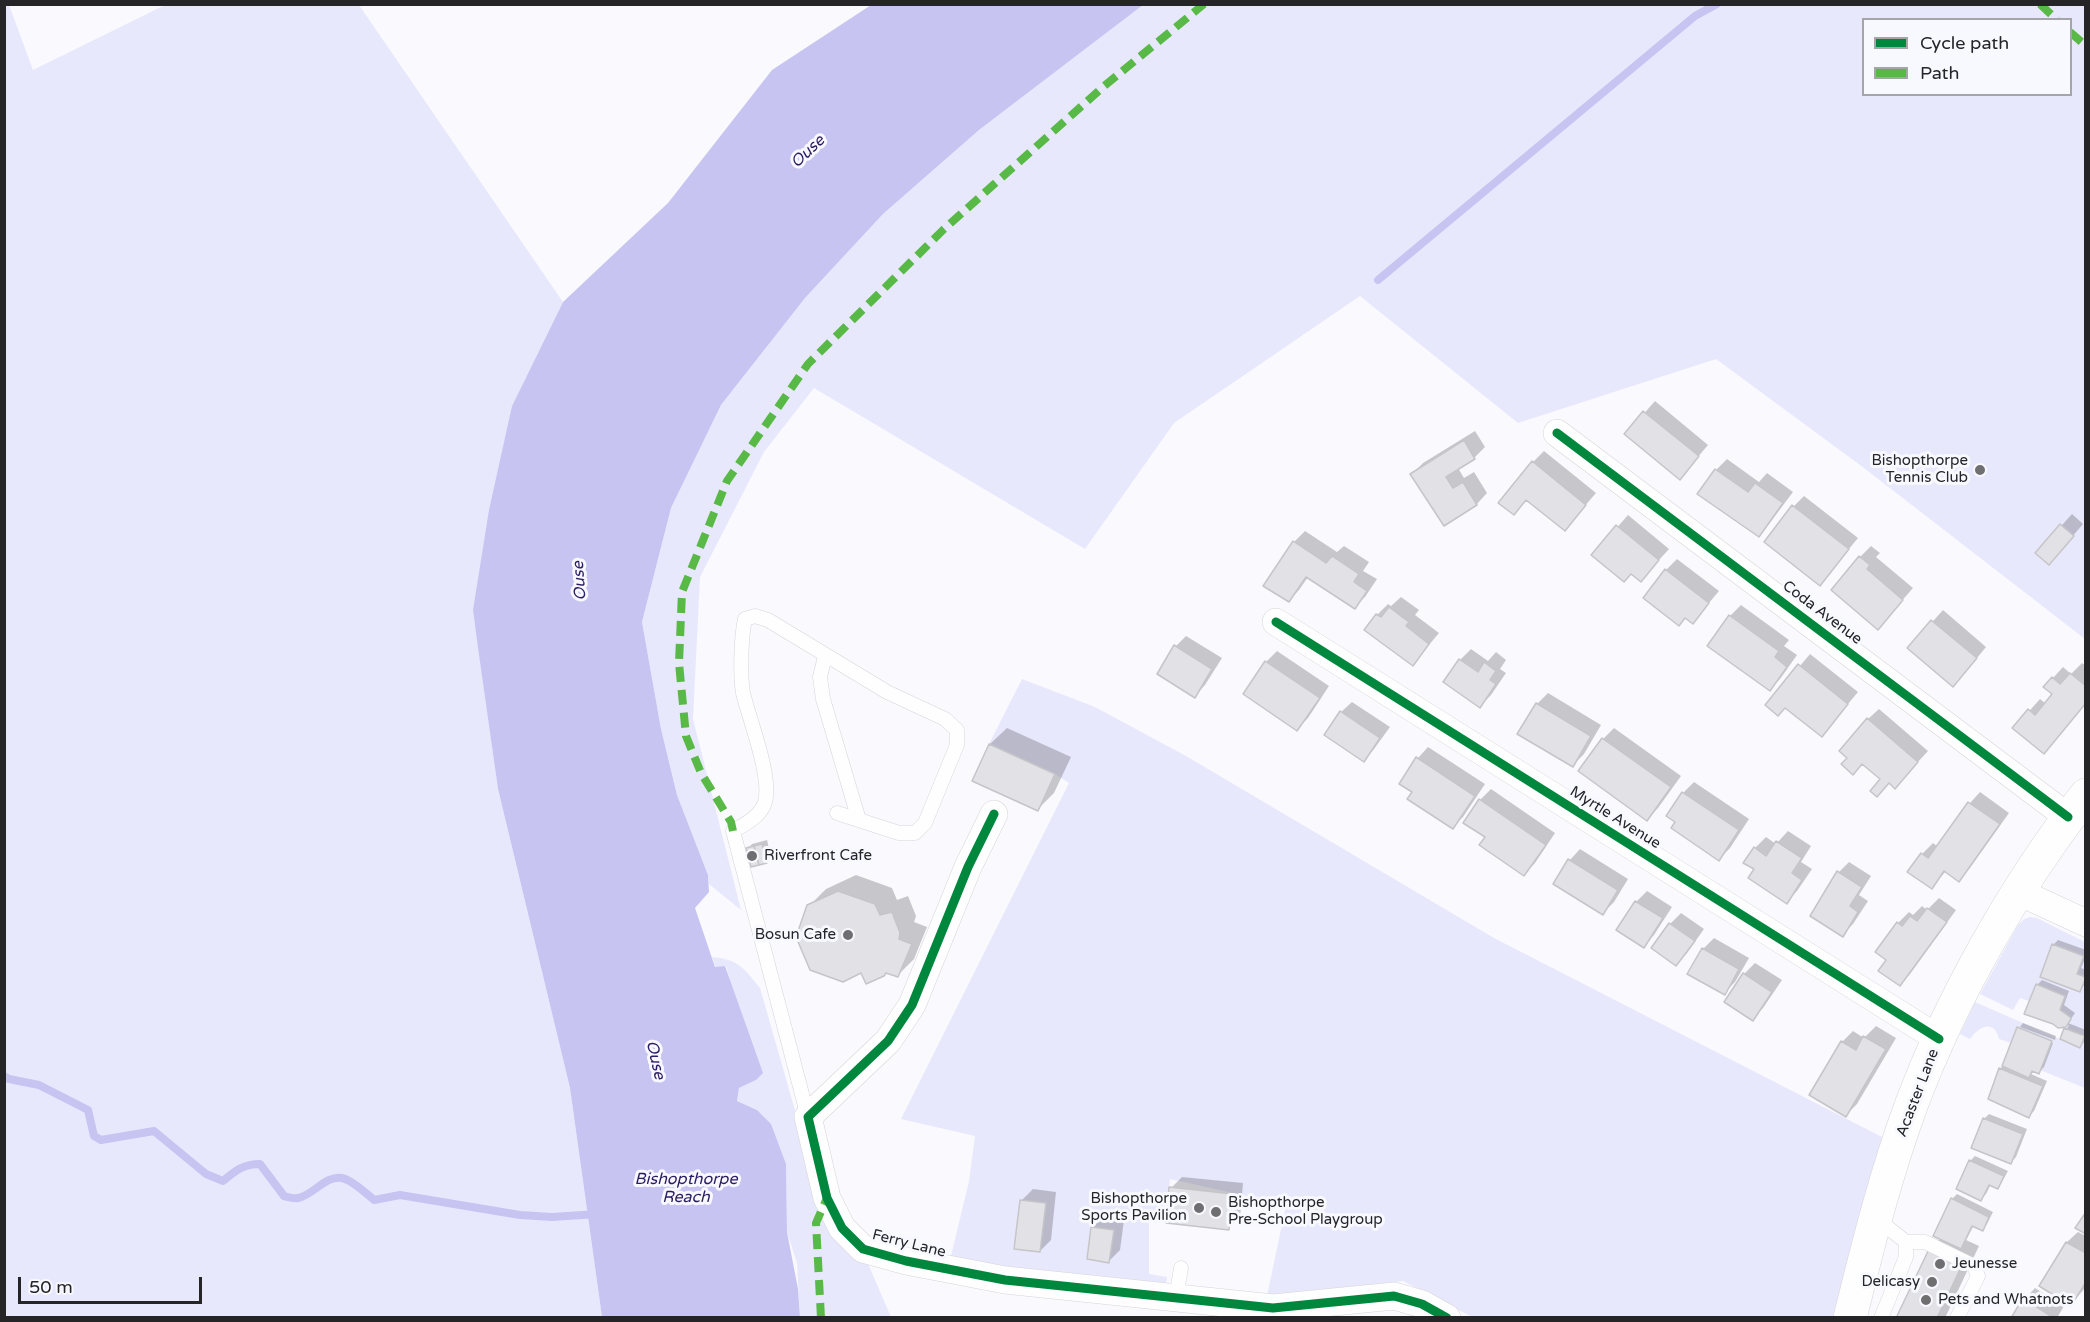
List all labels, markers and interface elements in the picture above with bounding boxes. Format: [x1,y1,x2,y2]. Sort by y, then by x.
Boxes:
legend [1862,18,2072,96]
text: Cycle path [1920,32,2009,54]
text: Path [1920,62,1959,84]
water label: Ouse [787,132,829,172]
place label: Bishopthorpe Tennis Club [1871,452,1968,487]
marker: Bishopthorpe Tennis Club [1973,463,1987,477]
water label: Ouse [569,561,591,601]
street label: Coda Avenue [1779,577,1865,649]
street label: Myrtle Avenue [1566,783,1664,853]
place label: Riverfront Cafe [764,847,872,865]
marker: Riverfront Cafe [745,849,759,863]
place label: Bosun Cafe [755,926,836,944]
marker: Bosun Cafe [841,928,855,942]
water label: Ouse [641,1039,669,1081]
street label: Acaster Lane [1893,1046,1943,1140]
water label: Bishopthorpe Reach [635,1170,737,1208]
place label: Bishopthorpe Sports Pavilion [1081,1190,1187,1225]
place label: Bishopthorpe Pre-School Playgroup [1228,1194,1383,1229]
marker: Bishopthorpe Sports Pavilion [1192,1201,1206,1215]
marker: Bishopthorpe Pre-School Playgroup [1209,1205,1223,1219]
street label: Ferry Lane [870,1226,948,1262]
place label: Jeunesse [1952,1255,2017,1273]
marker: Jeunesse [1933,1257,1947,1271]
scale bar [21,1265,206,1303]
place label: Delicasy [1861,1273,1920,1291]
marker: Delicasy [1925,1275,1939,1289]
text: 50 m [29,1276,73,1298]
place label: Pets and Whatnots [1938,1291,2074,1309]
marker: Pets and Whatnots [1919,1293,1933,1307]

